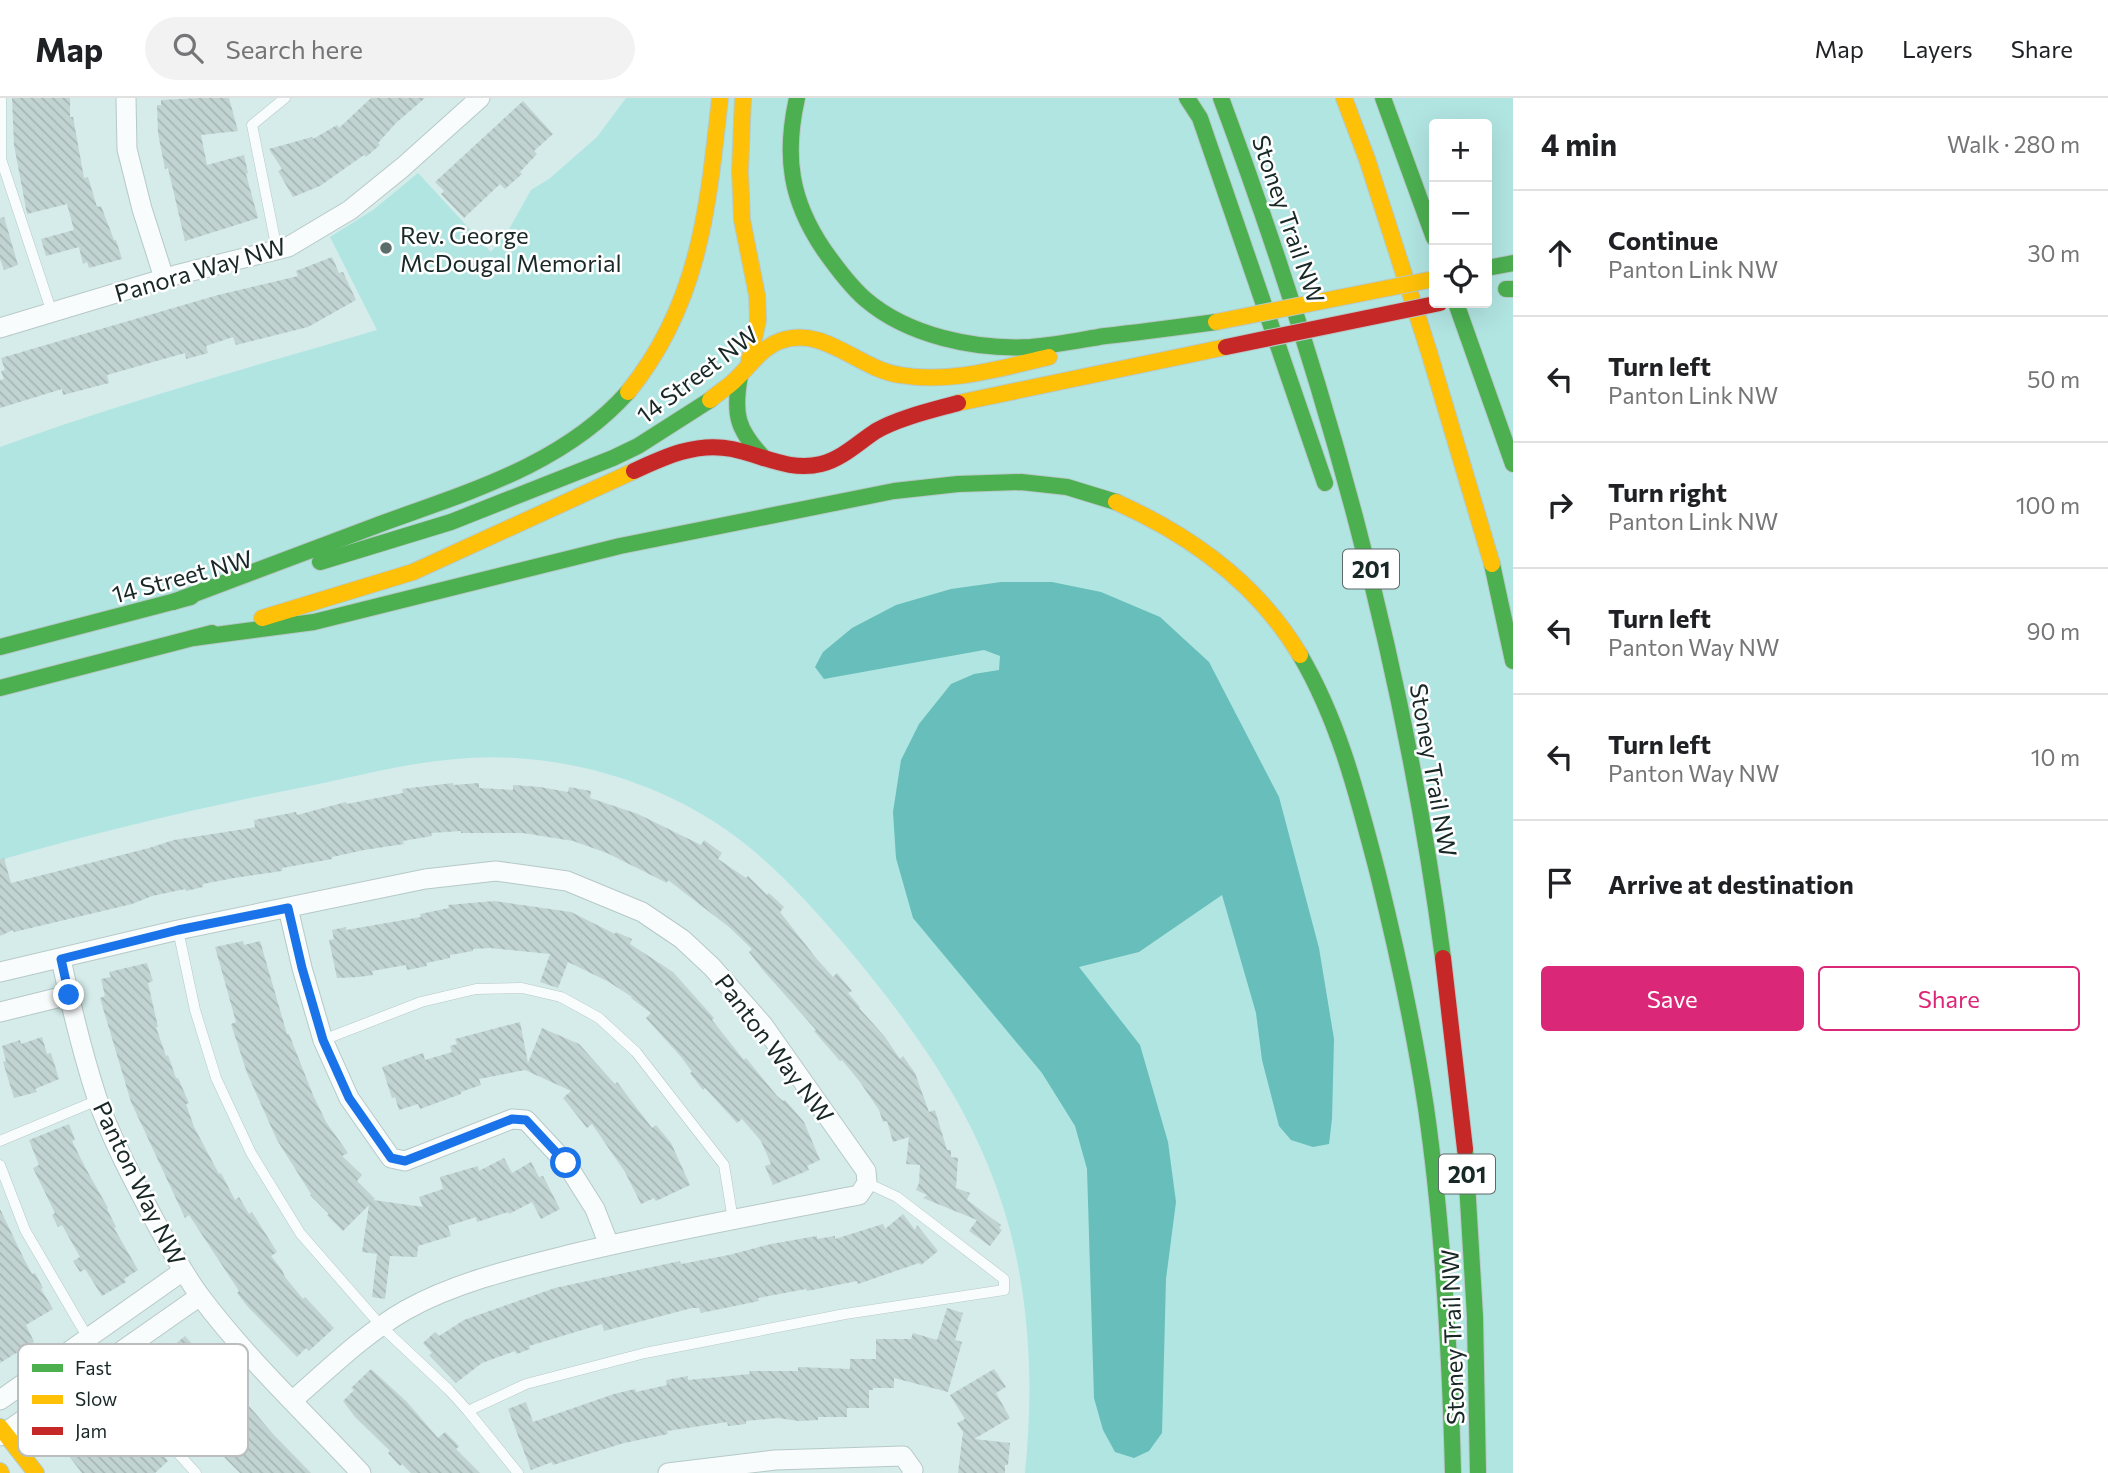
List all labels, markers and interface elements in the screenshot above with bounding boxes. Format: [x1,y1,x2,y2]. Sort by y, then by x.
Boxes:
search box [145,17,635,80]
text: Map [35,28,103,69]
icon: search [169,29,207,67]
text: Search here [225,33,363,64]
text: Map [1815,34,1864,63]
text: Layers [1902,34,1973,63]
text: Share [2011,34,2073,63]
map controls [1429,119,1492,308]
button: + [1429,119,1492,182]
text: 4 min [1541,125,1617,162]
text: Walk · 280 m [1947,130,2080,158]
street label: Stoney Trail NW [1247,131,1331,307]
button: − [1429,182,1492,245]
place label: Rev. George McDougal Memorial [400,220,622,277]
text: Continue [1608,224,1718,255]
street label: Panora Way NW [111,231,289,307]
icon: ahead [1541,234,1579,272]
text: 30 m [2027,239,2080,267]
marker: Rev. George McDougal Memorial [378,240,394,256]
button: locate [1429,245,1492,308]
text: Panton Link NW [1608,255,1778,283]
street label: 14 Street NW [631,319,763,429]
text: Turn left [1608,350,1711,381]
icon: left [1541,360,1579,398]
text: 50 m [2027,365,2080,393]
text: Panton Link NW [1608,381,1778,409]
text: Turn right [1608,476,1727,507]
icon: right [1541,486,1579,524]
text: 100 m [2016,491,2080,519]
text: Panton Link NW [1608,507,1778,535]
street label: 14 Street NW [109,543,255,609]
road number: 201 [1343,550,1399,589]
text: Turn left [1608,602,1711,633]
icon: left [1541,612,1579,650]
text: 90 m [2027,617,2080,645]
text: Panton Way NW [1608,633,1779,661]
street label: Stoney Trail NW [1404,681,1464,859]
text: Turn left [1608,728,1711,759]
icon: left [1541,738,1579,776]
text: 10 m [2031,743,2080,771]
text: Panton Way NW [1608,759,1779,787]
icon: arrive [1541,864,1579,902]
text: Arrive at destination [1608,868,1854,899]
button: Save [1541,966,1804,1031]
button: Share [1818,966,2080,1031]
street label: Panton Way NW [710,968,840,1128]
route end [53,979,84,1010]
street label: Panton Way NW [88,1096,192,1270]
route start [550,1147,581,1178]
road number: 201 [1439,1154,1495,1194]
street label: Stoney Trail NW [1434,1249,1470,1425]
legend [18,1344,248,1456]
text: Fast [75,1356,112,1379]
text: Slow [75,1387,117,1410]
text: Jam [75,1419,107,1442]

